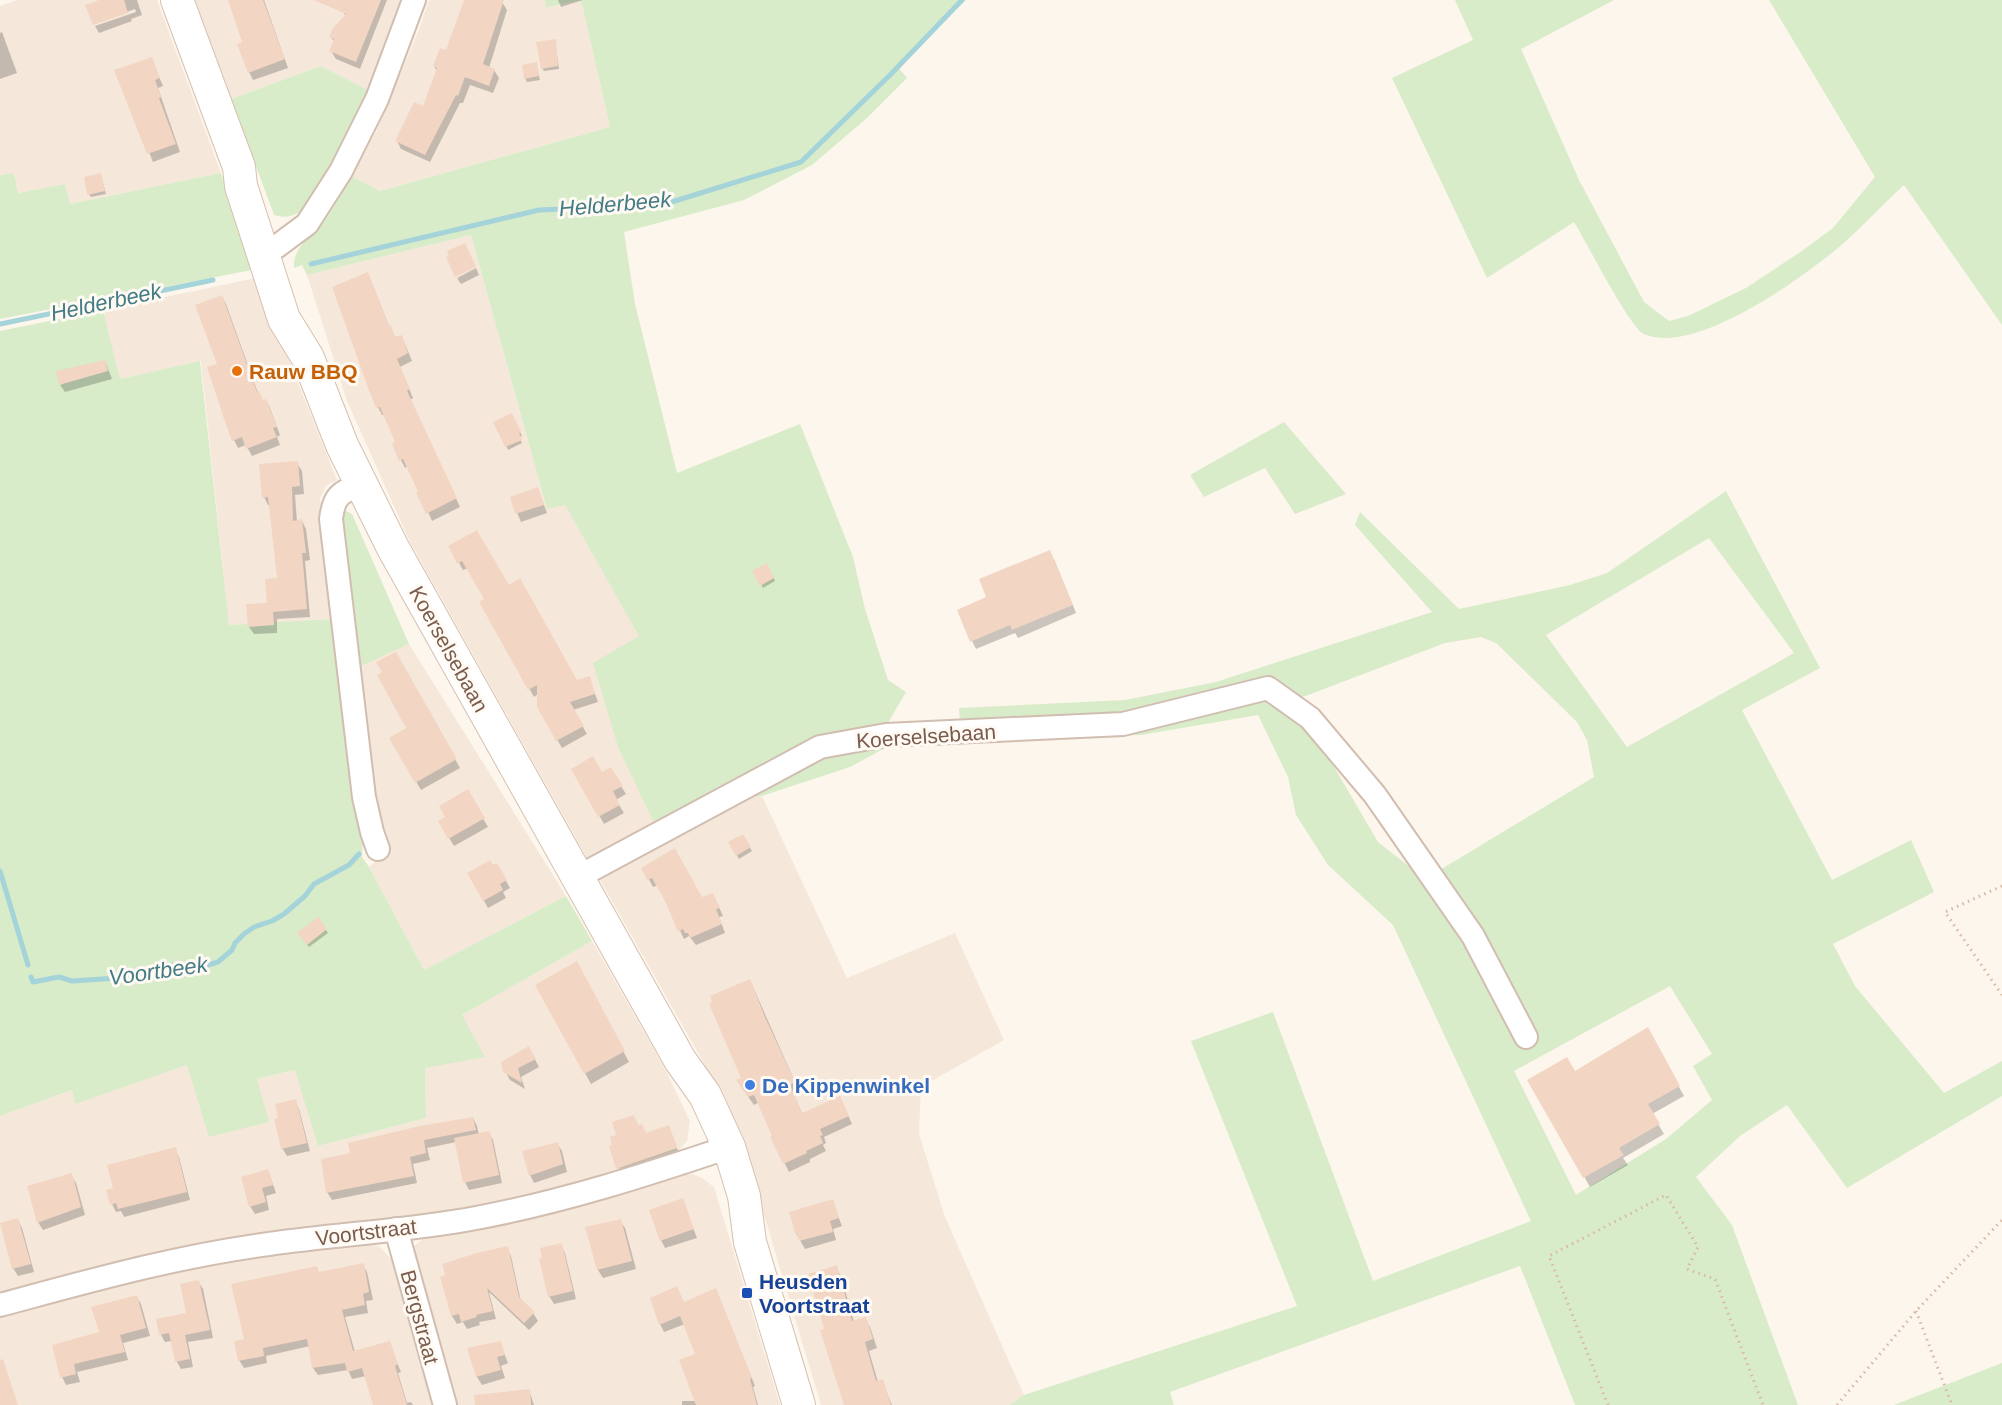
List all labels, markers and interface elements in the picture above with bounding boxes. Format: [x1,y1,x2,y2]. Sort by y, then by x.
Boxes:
water label: Helderbeek [558,187,673,221]
water label: Helderbeek [48,278,165,326]
place label: Rauw BBQ [249,360,358,383]
marker: Rauw BBQ [230,364,244,378]
street label: Koerselsebaan [405,582,493,716]
street label: Koerselsebaan [855,720,997,752]
water label: Voortbeek [107,952,210,990]
place label: De Kippenwinkel [762,1074,930,1097]
marker: De Kippenwinkel [743,1078,757,1092]
street label: Voortstraat [314,1214,418,1250]
street label: Bergstraat [396,1267,444,1367]
place label: Heusden Voortstraat [759,1270,869,1317]
marker: Heusden Voortstraat [740,1286,754,1300]

